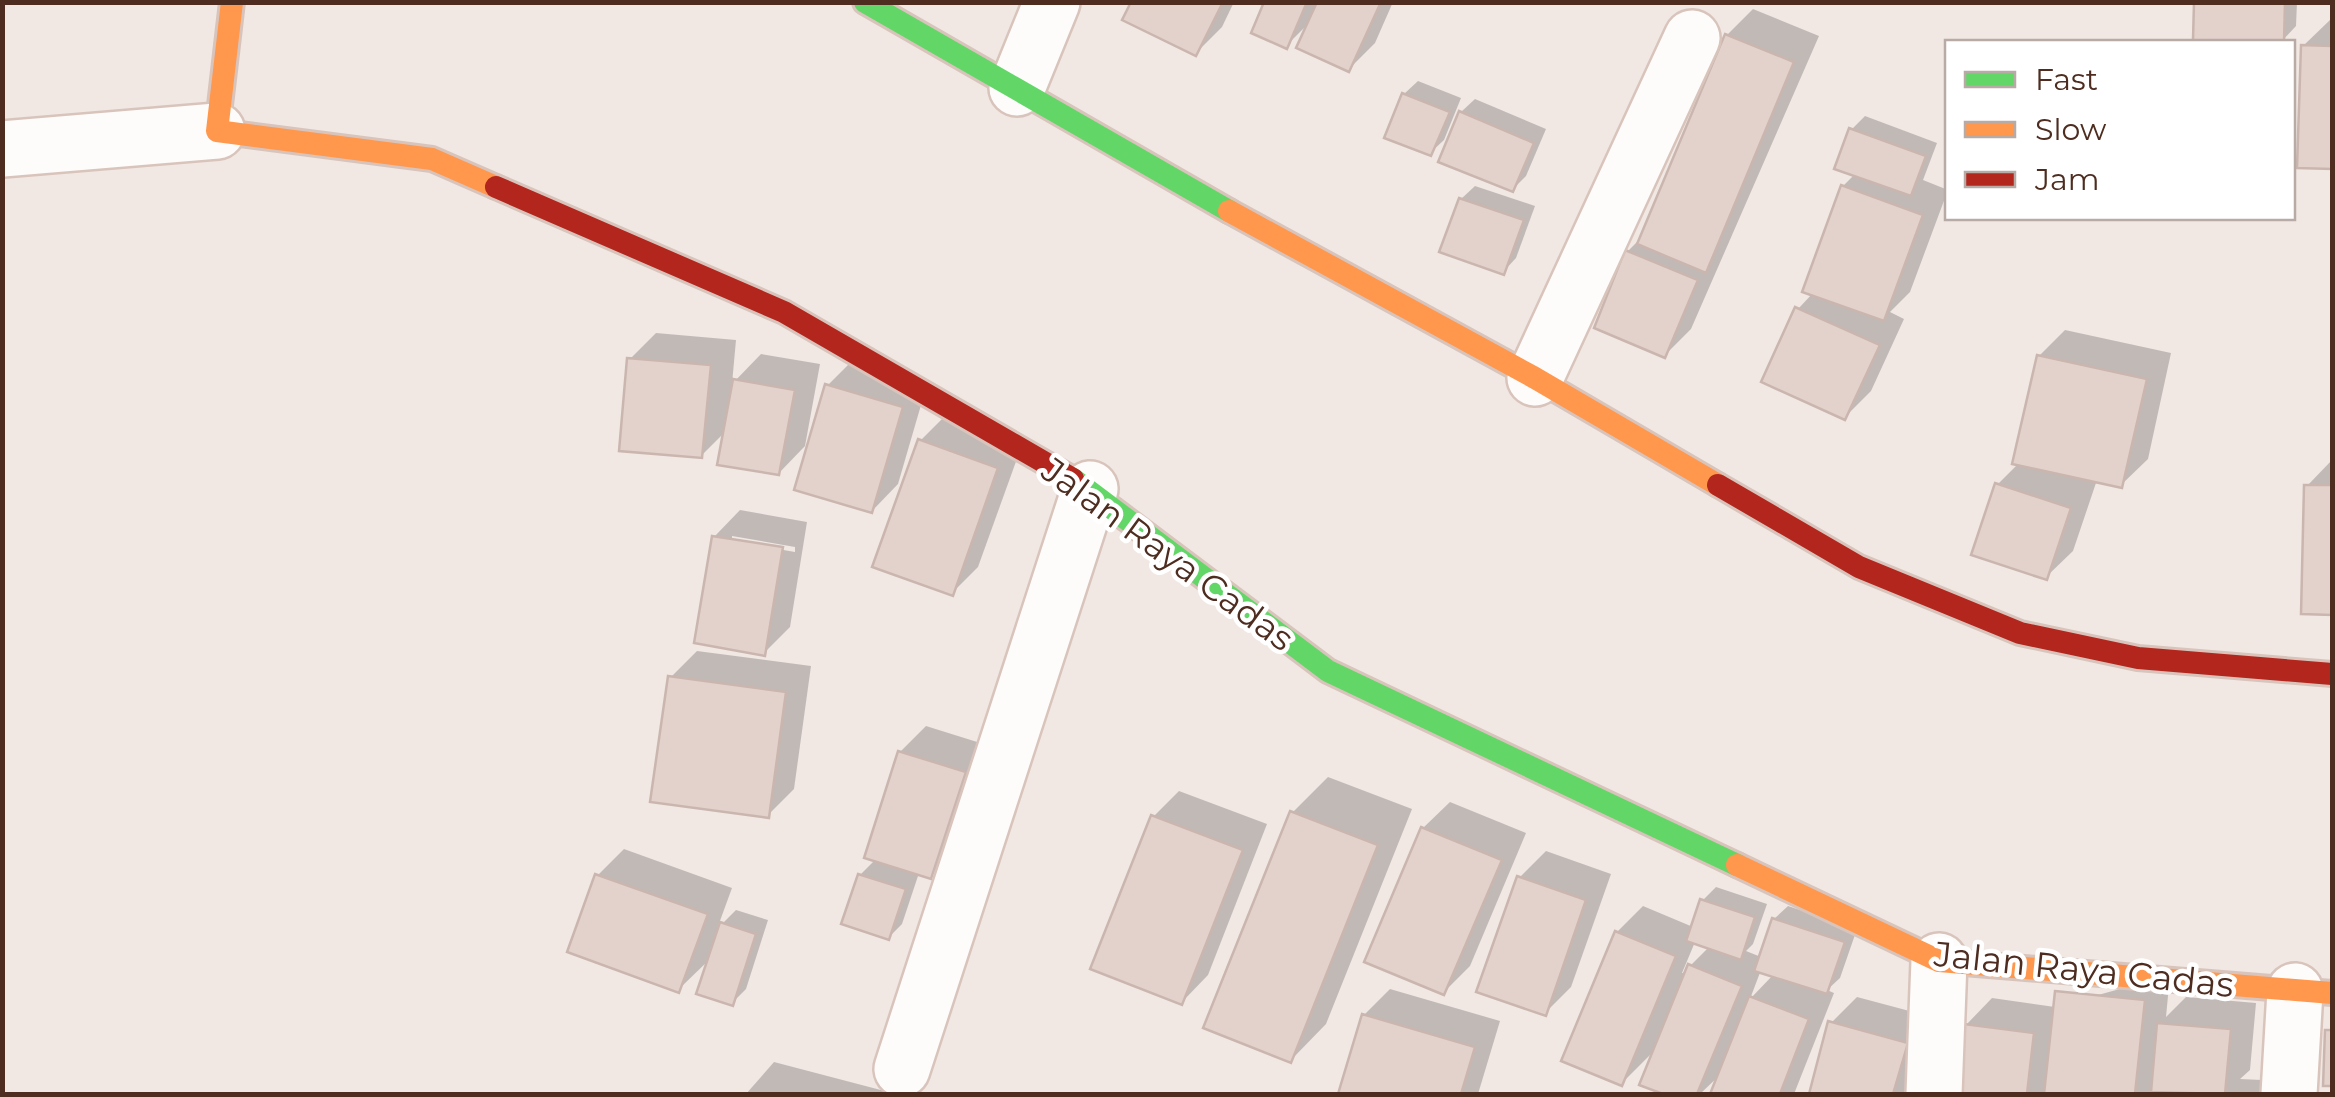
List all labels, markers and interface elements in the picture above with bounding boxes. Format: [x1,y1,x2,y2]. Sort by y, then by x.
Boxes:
legend [1945,40,2295,220]
text: Fast [2035,61,2098,98]
text: Slow [2035,111,2107,148]
text: Jam [2034,161,2100,198]
street label: Jalan Raya Cadas [1033,448,1302,660]
street label: Jalan Raya Cadas [1931,932,2236,1006]

